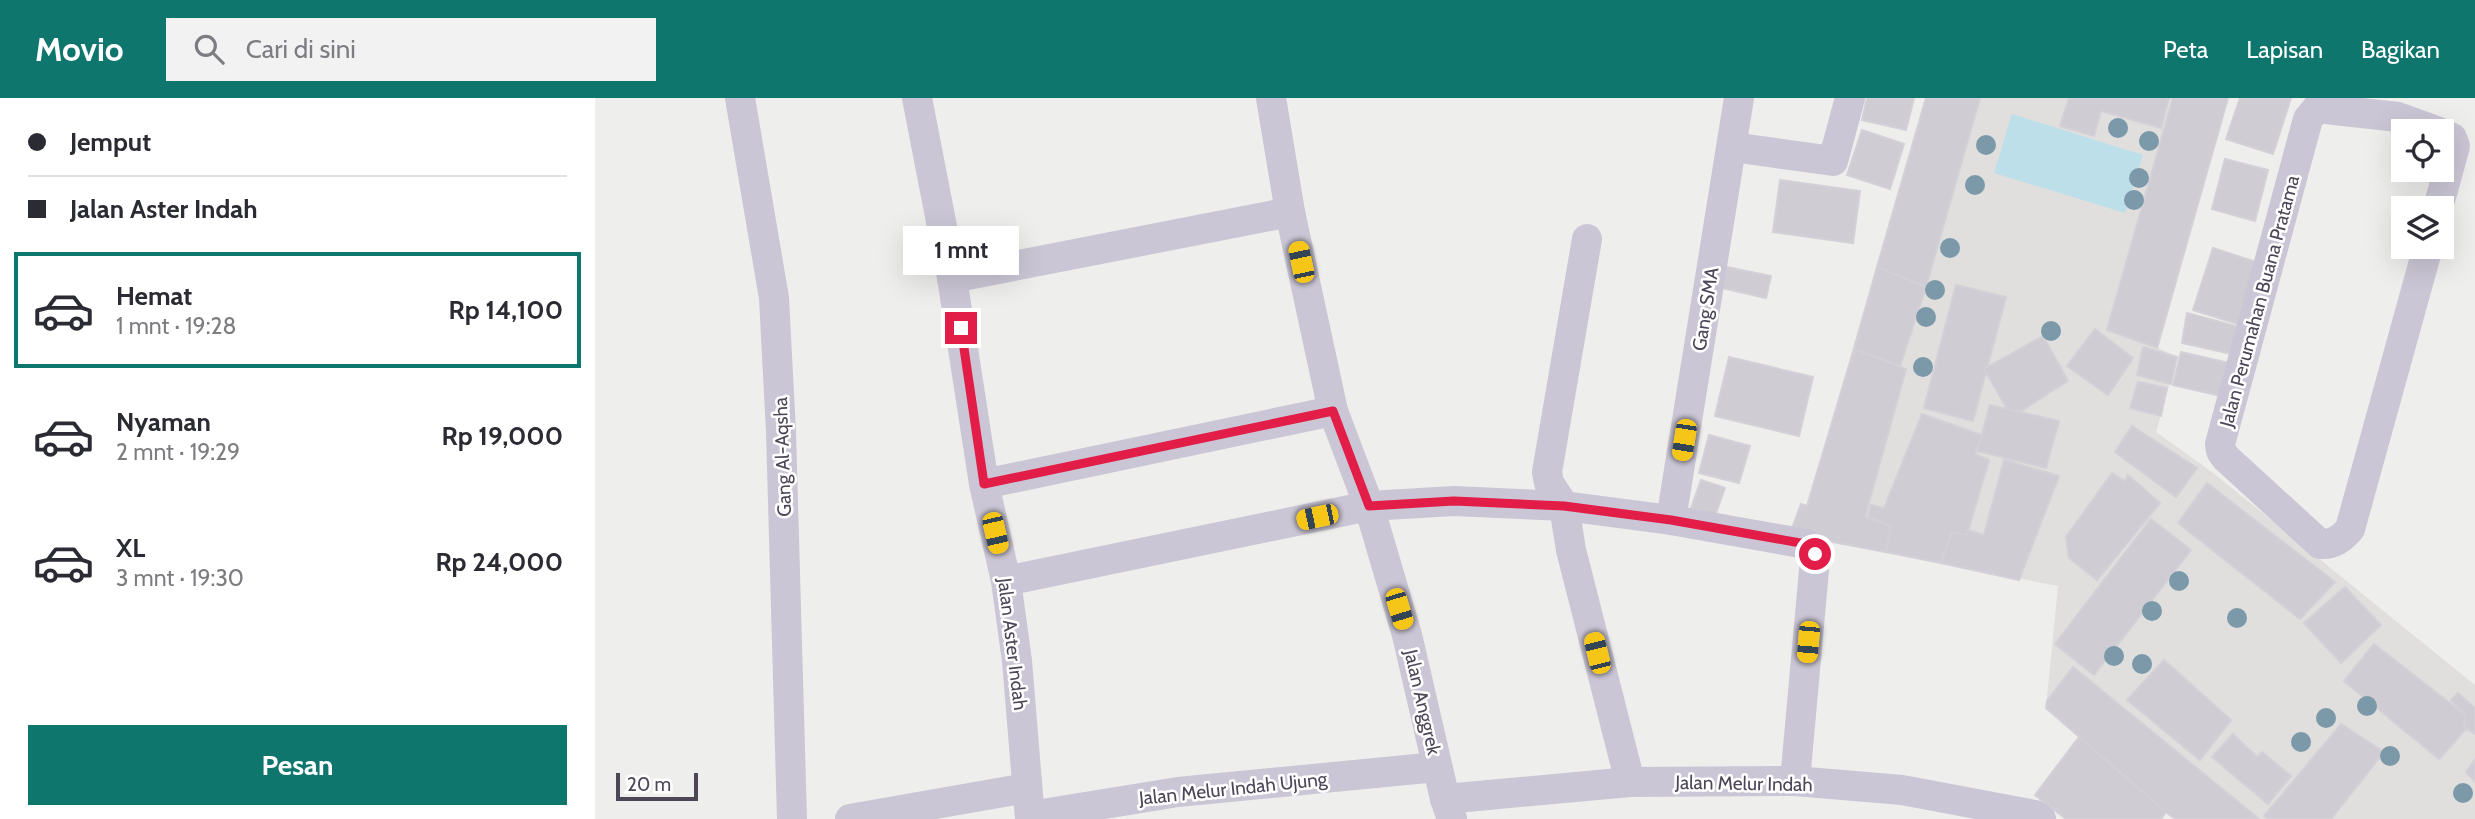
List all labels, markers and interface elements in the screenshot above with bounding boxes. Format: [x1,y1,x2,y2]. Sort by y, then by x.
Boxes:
search box [166,18,656,81]
text: Movio [35,29,124,69]
icon: search [190,30,228,68]
text: Cari di sini [246,33,356,65]
text: Peta [2163,35,2208,64]
text: Lapisan [2246,35,2323,64]
text: Bagikan [2361,35,2440,64]
map controls [2391,119,2454,259]
button: locate [2391,119,2454,182]
text: Jemput [70,126,151,158]
street label: Jalan Perumahan Buana Pratama [2214,173,2304,431]
text: Jalan Aster Indah [70,193,258,225]
button: layers [2391,196,2454,259]
callout: 1 mnt [903,226,1019,275]
text: 1 mnt [934,236,988,264]
car [1287,239,1316,285]
street label: Gang SMA [1688,265,1724,353]
icon: car [32,279,95,342]
text: Hemat [116,280,192,312]
text: Rp 14,100 [449,294,563,326]
text: 1 mnt · 19:28 [116,312,236,340]
route end [945,312,977,344]
street label: Gang Al-Aqsha [769,397,796,517]
icon: car [32,405,95,468]
text: Nyaman [116,406,211,438]
car [1671,418,1698,462]
text: Rp 19,000 [442,420,563,452]
text: 2 mnt · 19:29 [116,438,240,466]
car [1295,502,1340,532]
car [981,510,1010,556]
icon: car [32,531,95,594]
text: XL [116,532,145,564]
route start [1799,538,1831,570]
text: Rp 24,000 [435,546,563,578]
text: 3 mnt · 19:30 [116,564,244,592]
street label: Jalan Aster Indah [993,575,1032,712]
car [1383,586,1416,632]
car [1796,620,1821,664]
car [1582,630,1613,676]
street label: Jalan Anggrek [1399,646,1446,758]
button: Pesan [28,725,567,805]
street label: Jalan Melur Indah Ujung [1137,767,1329,810]
scale bar [616,770,698,802]
street label: Jalan Melur Indah [1674,771,1813,796]
text: 20 m [627,773,671,796]

